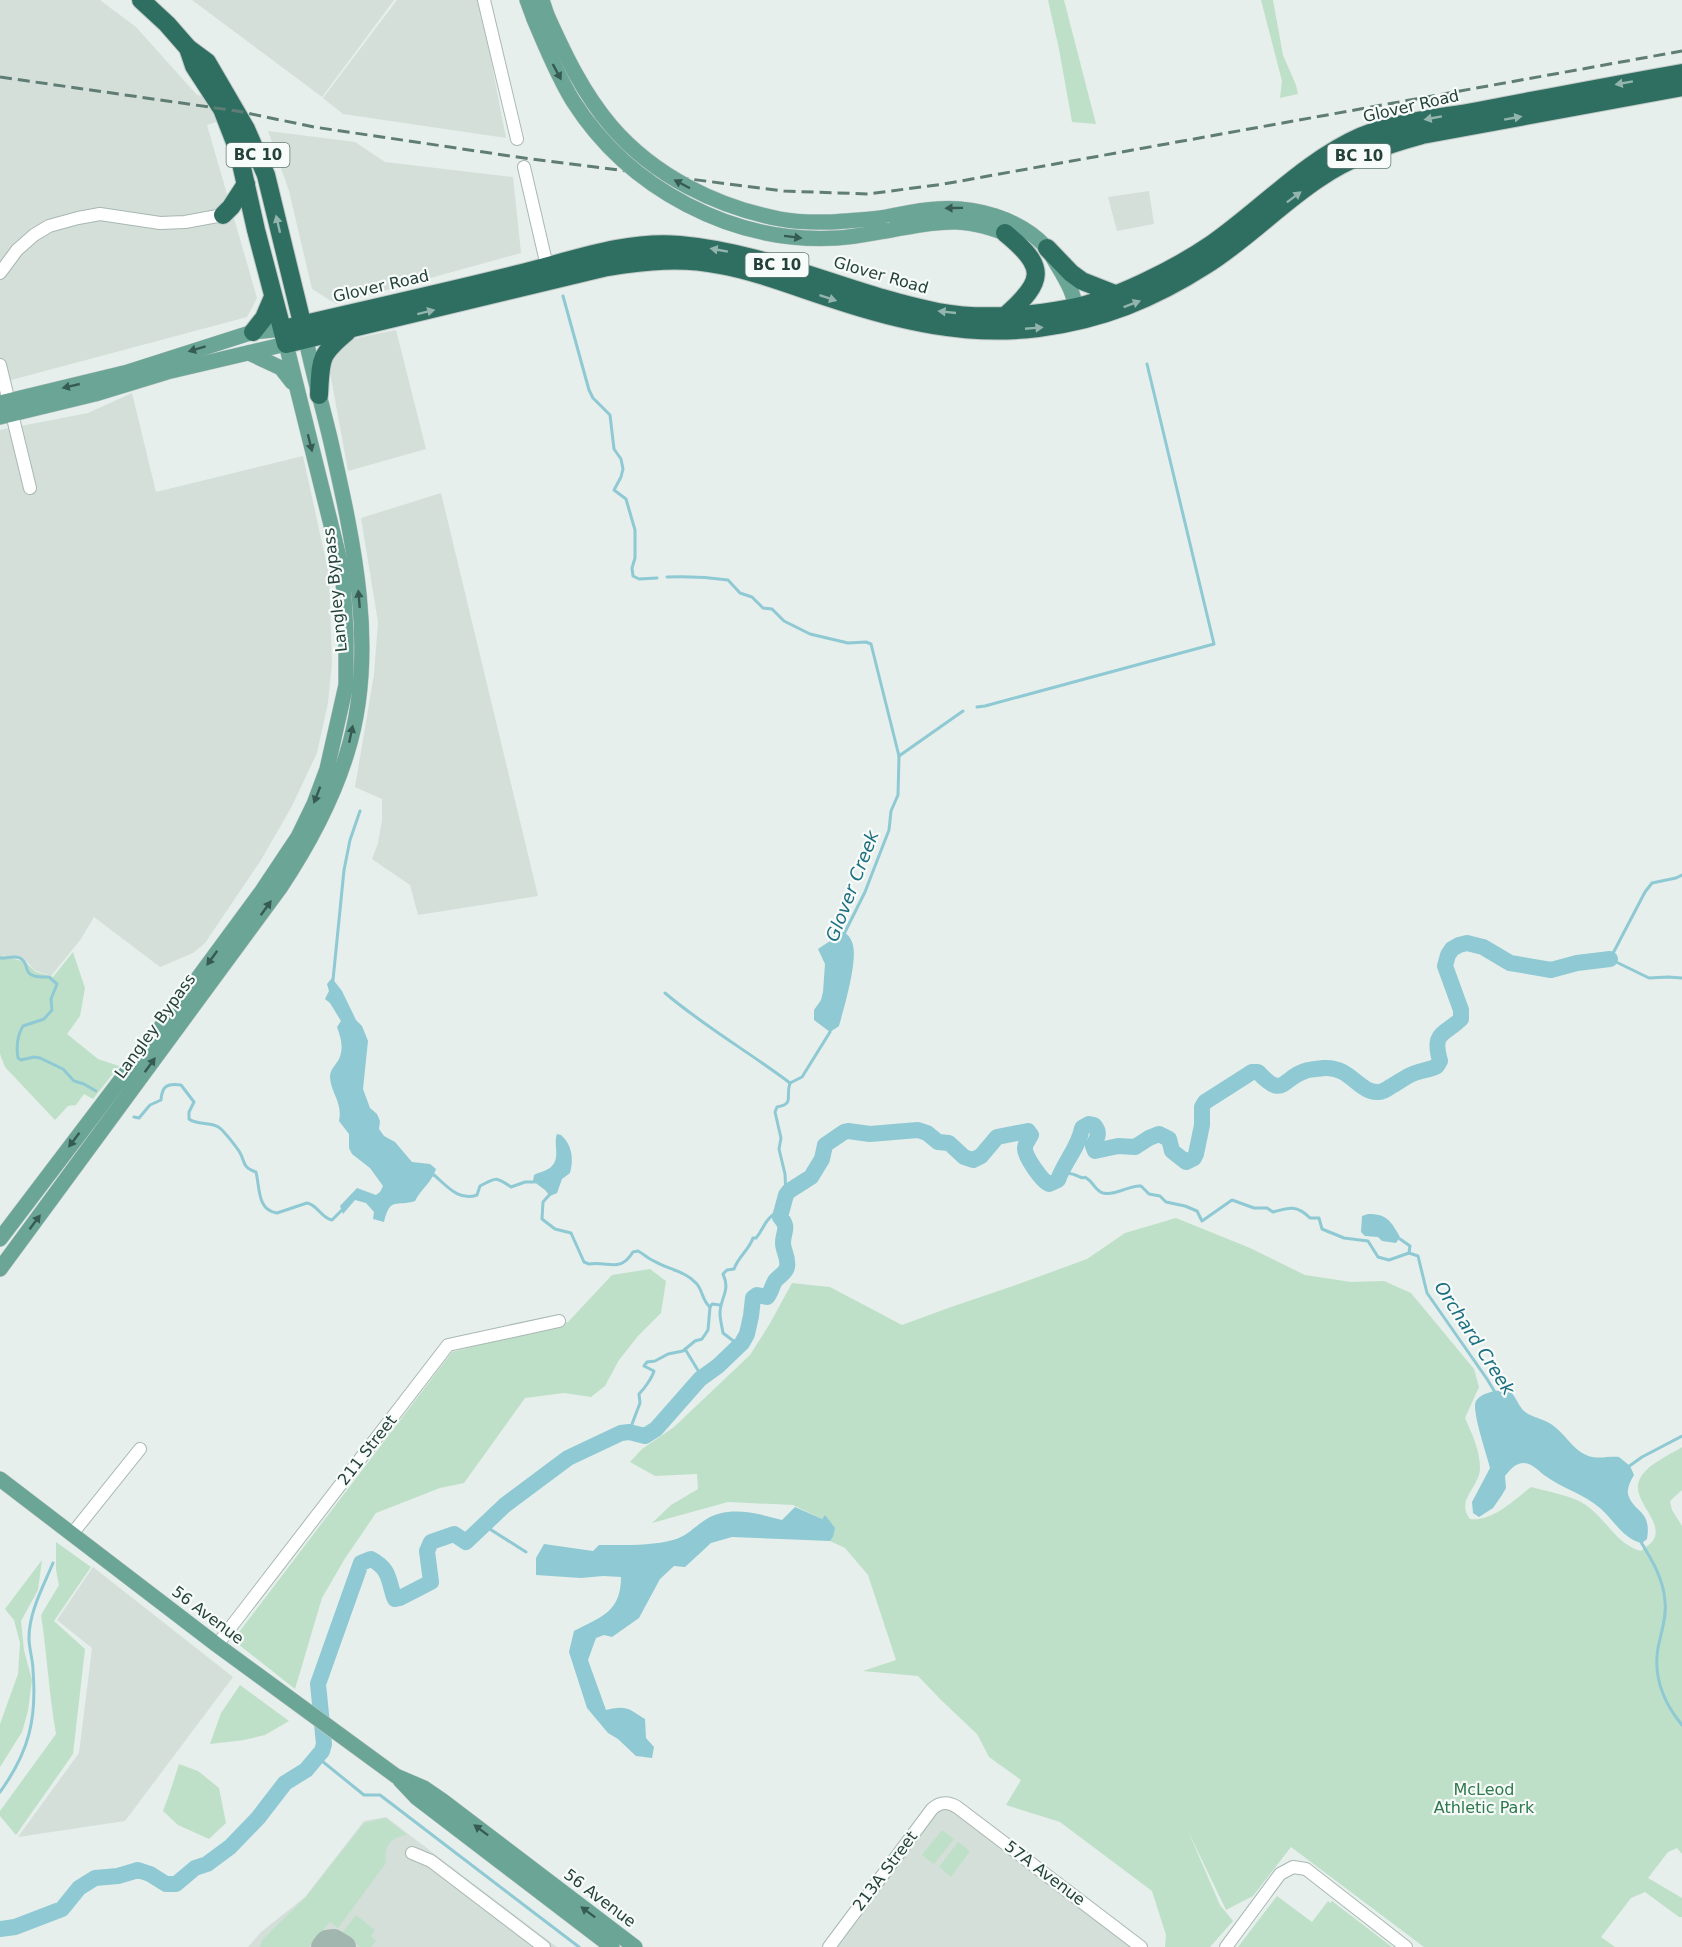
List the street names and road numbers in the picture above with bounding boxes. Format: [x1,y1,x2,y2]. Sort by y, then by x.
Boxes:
street label: Glover Road [1361,86,1461,126]
road number: BC 10 [226,143,290,167]
road number: BC 10 [1328,144,1390,168]
street label: Glover Road [831,252,931,298]
road number: BC 10 [746,253,808,277]
street label: Glover Road [331,266,431,306]
street label: Langley Bypass [319,527,351,653]
street label: Langley Bypass [111,970,199,1082]
street label: 211 Street [334,1411,400,1489]
street label: 56 Avenue [168,1582,248,1648]
street label: 213A Street [849,1827,921,1915]
street label: 57A Avenue [1001,1837,1089,1909]
street label: 56 Avenue [560,1865,640,1931]

